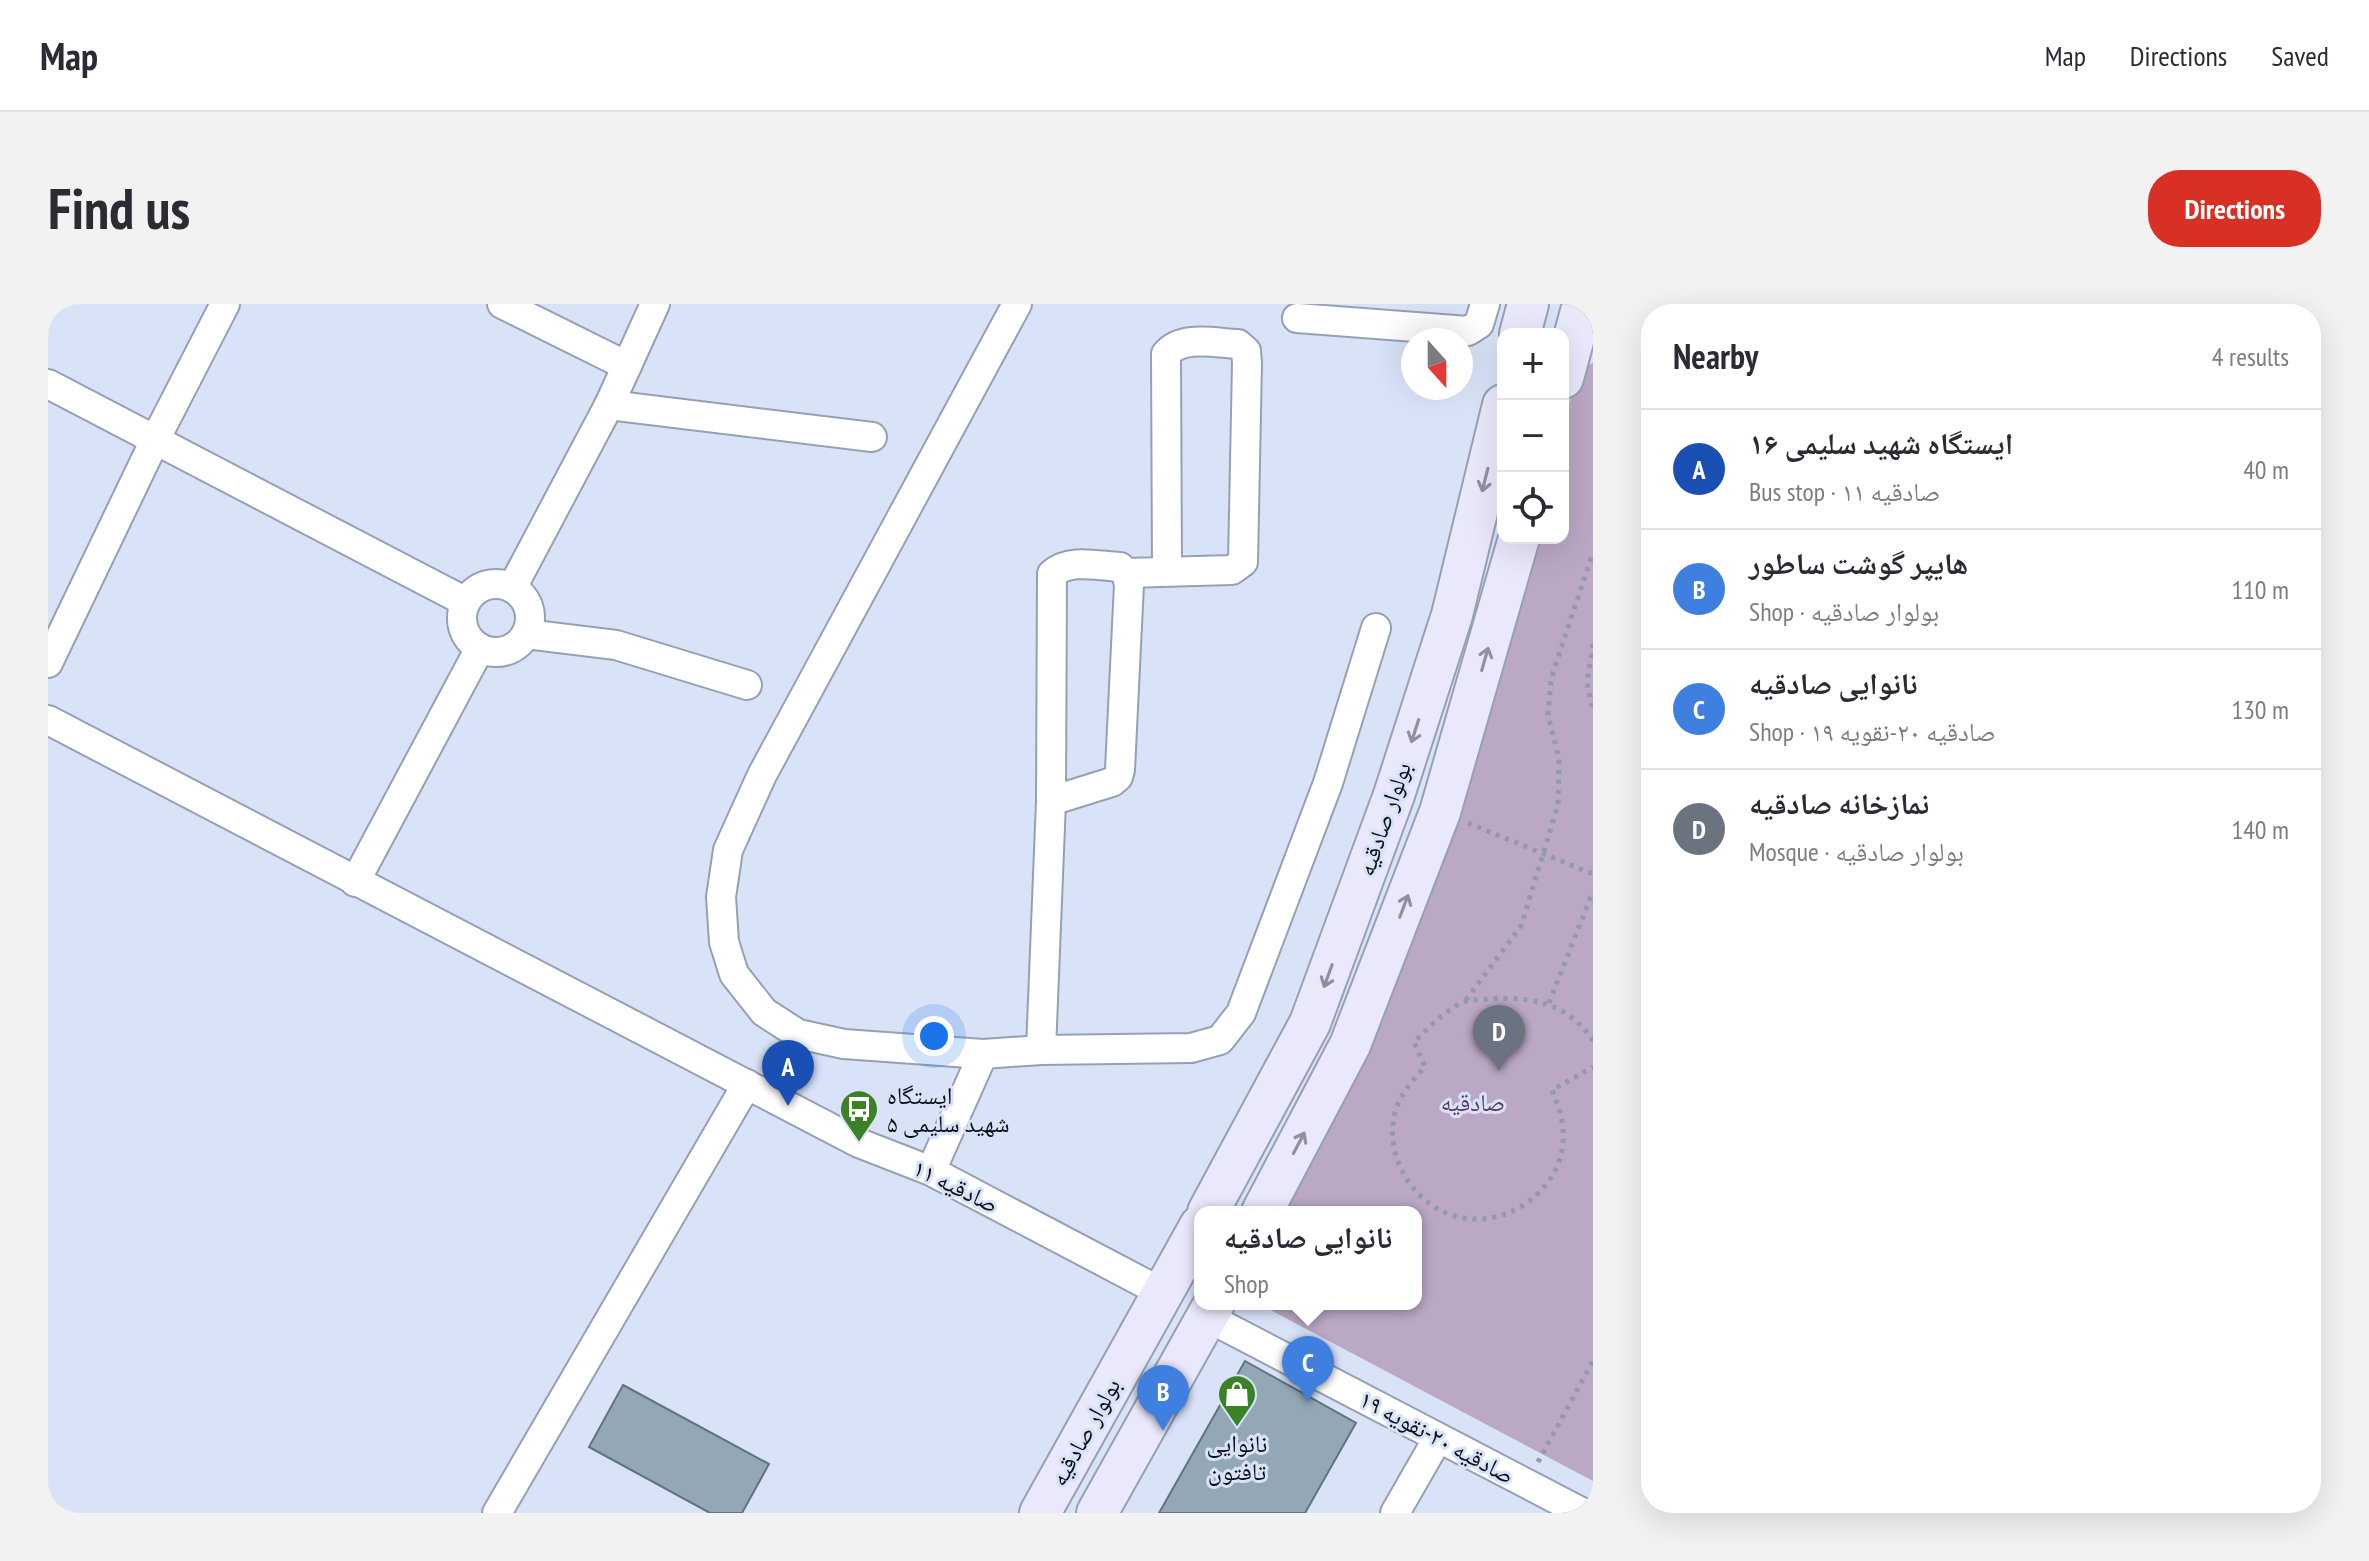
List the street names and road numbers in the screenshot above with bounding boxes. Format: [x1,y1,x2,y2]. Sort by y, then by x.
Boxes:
street label: بولوار صادقیه [1350,758,1418,880]
street label: صادقیه ۱۱ [908,1152,1004,1220]
street label: بولوار صادقیه [1043,1373,1127,1491]
street label: صادقیه ۲۰-نقویه ۱۹ [1354,1383,1520,1491]

